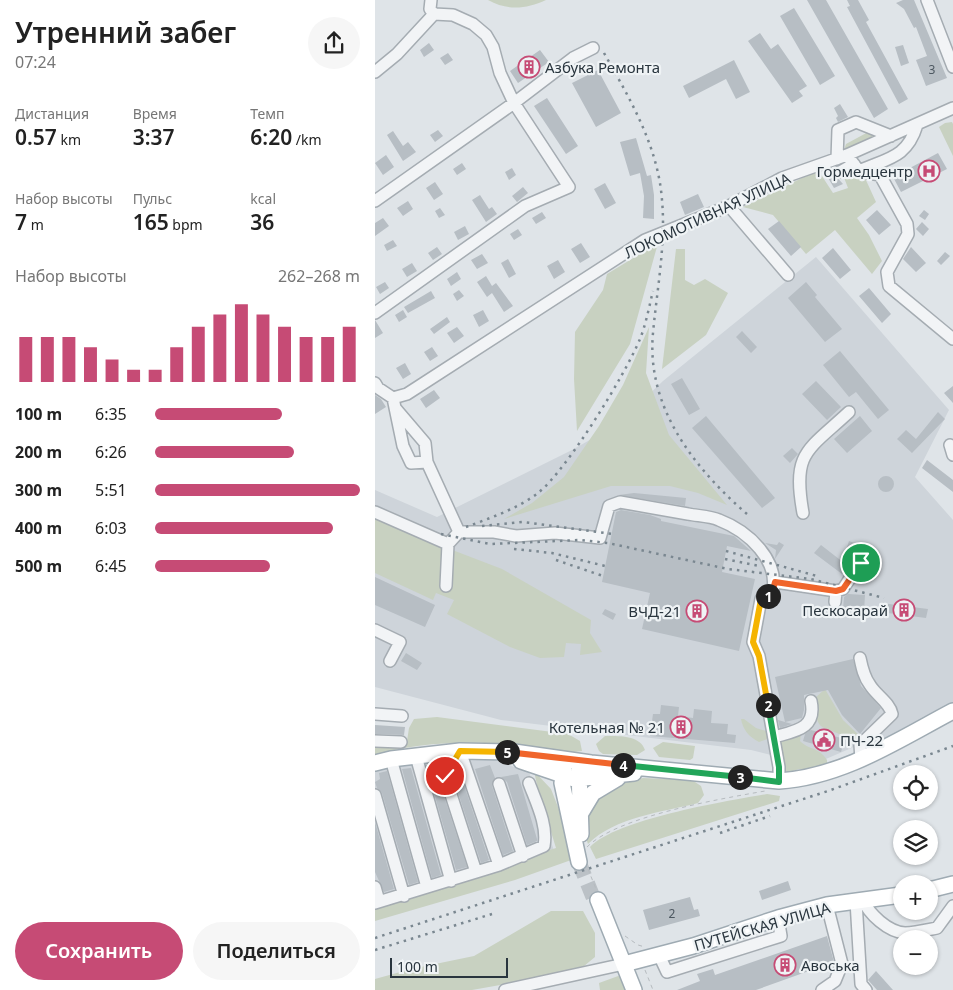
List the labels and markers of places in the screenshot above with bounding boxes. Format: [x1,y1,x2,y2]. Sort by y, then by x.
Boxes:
building icon: Азбука Ремонта [517,55,541,79]
place label: Азбука Ремонта [545,57,660,77]
hospital icon: Гормедцентр [917,159,941,183]
place label: Гормедцентр [816,161,913,181]
pin [840,542,882,584]
pin: 1 [755,584,781,608]
building icon: Пескосарай [892,598,916,622]
building icon: ВЧД-21 [685,599,709,623]
place label: Пескосарай [802,600,888,620]
place label: ВЧД-21 [628,601,681,621]
pin: 2 [755,692,781,718]
building icon: Котельная № 21 [669,715,693,739]
place label: Котельная № 21 [549,717,665,737]
public building icon: ПЧ-22 [812,728,836,752]
place label: ПЧ-22 [840,730,883,750]
pin: 5 [495,740,519,764]
pin: 4 [611,752,635,778]
pin [424,755,466,797]
pin: 3 [727,764,753,790]
building icon: Авоська [773,953,797,977]
place label: Авоська [801,955,860,975]

